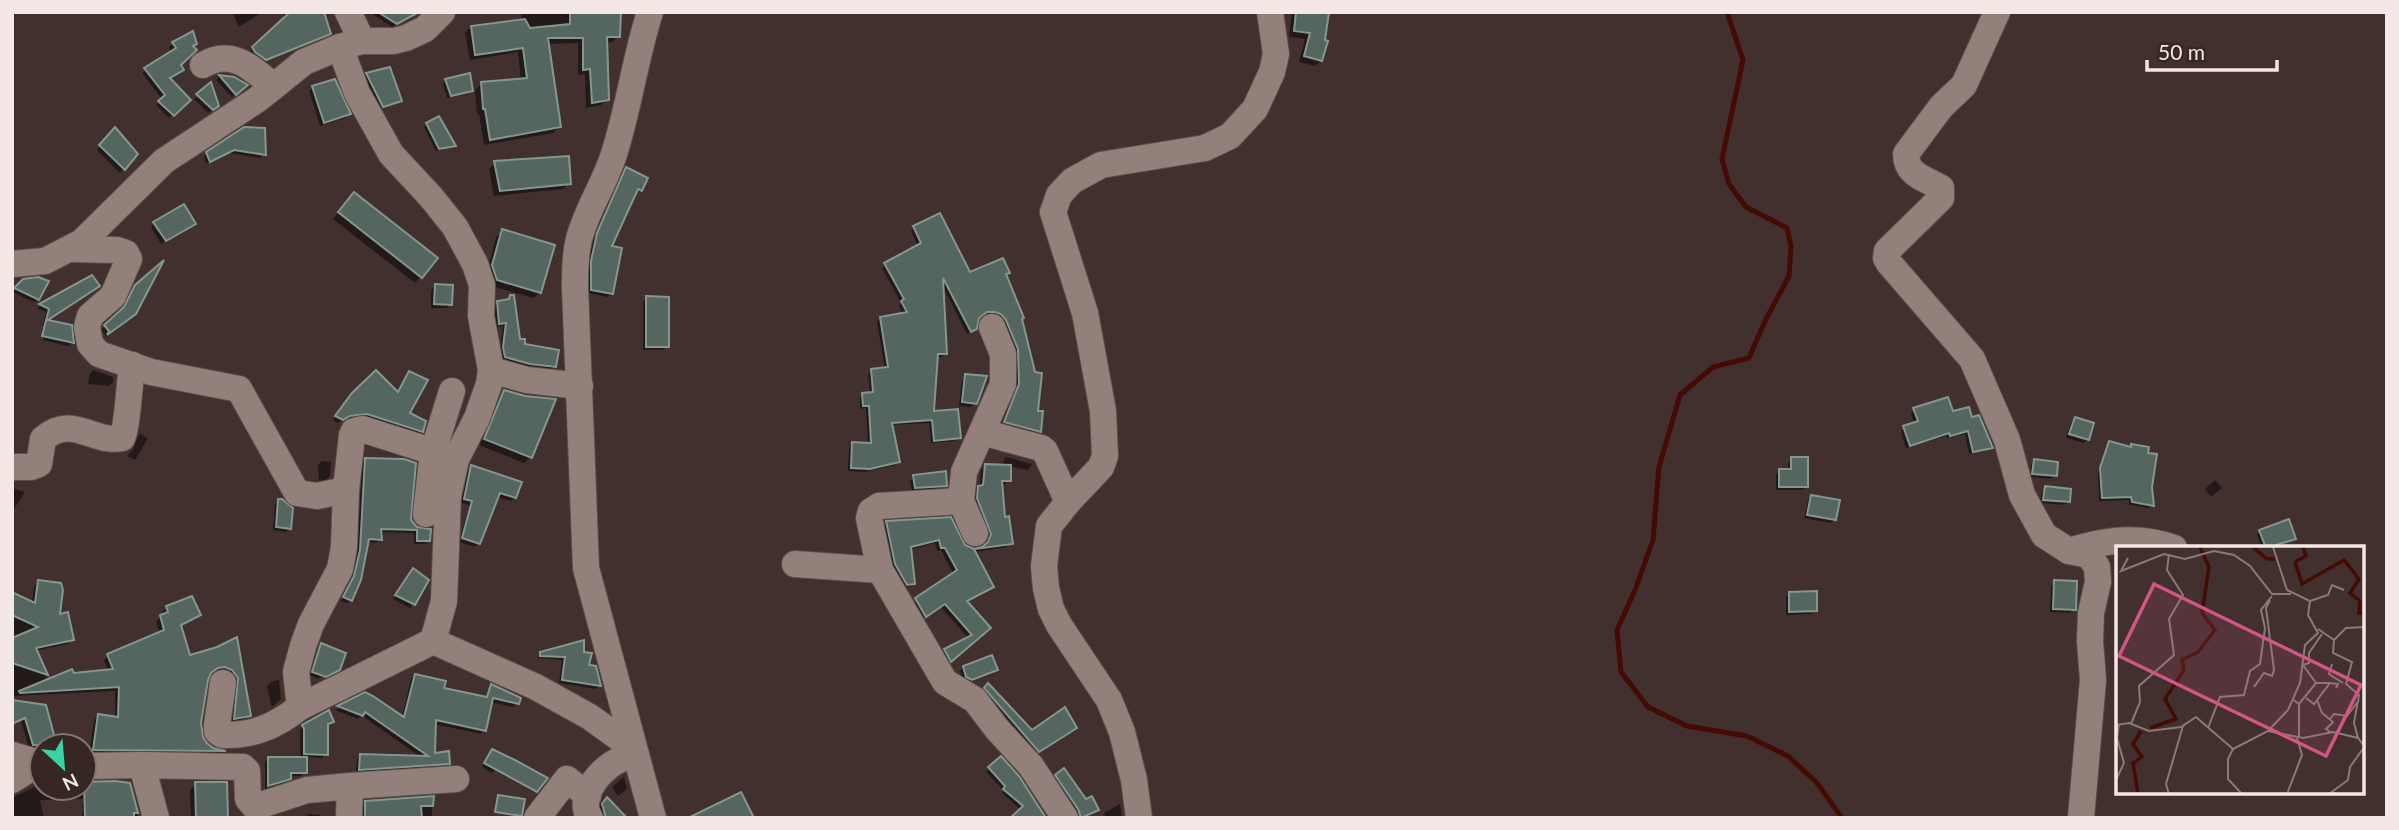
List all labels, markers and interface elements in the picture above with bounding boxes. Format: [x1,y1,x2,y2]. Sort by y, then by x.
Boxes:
scale bar [2147,28,2276,72]
text: 50 m [2158,39,2205,64]
inset map [2116,546,2364,795]
north arrow [28,732,98,802]
text: N [59,769,82,796]

